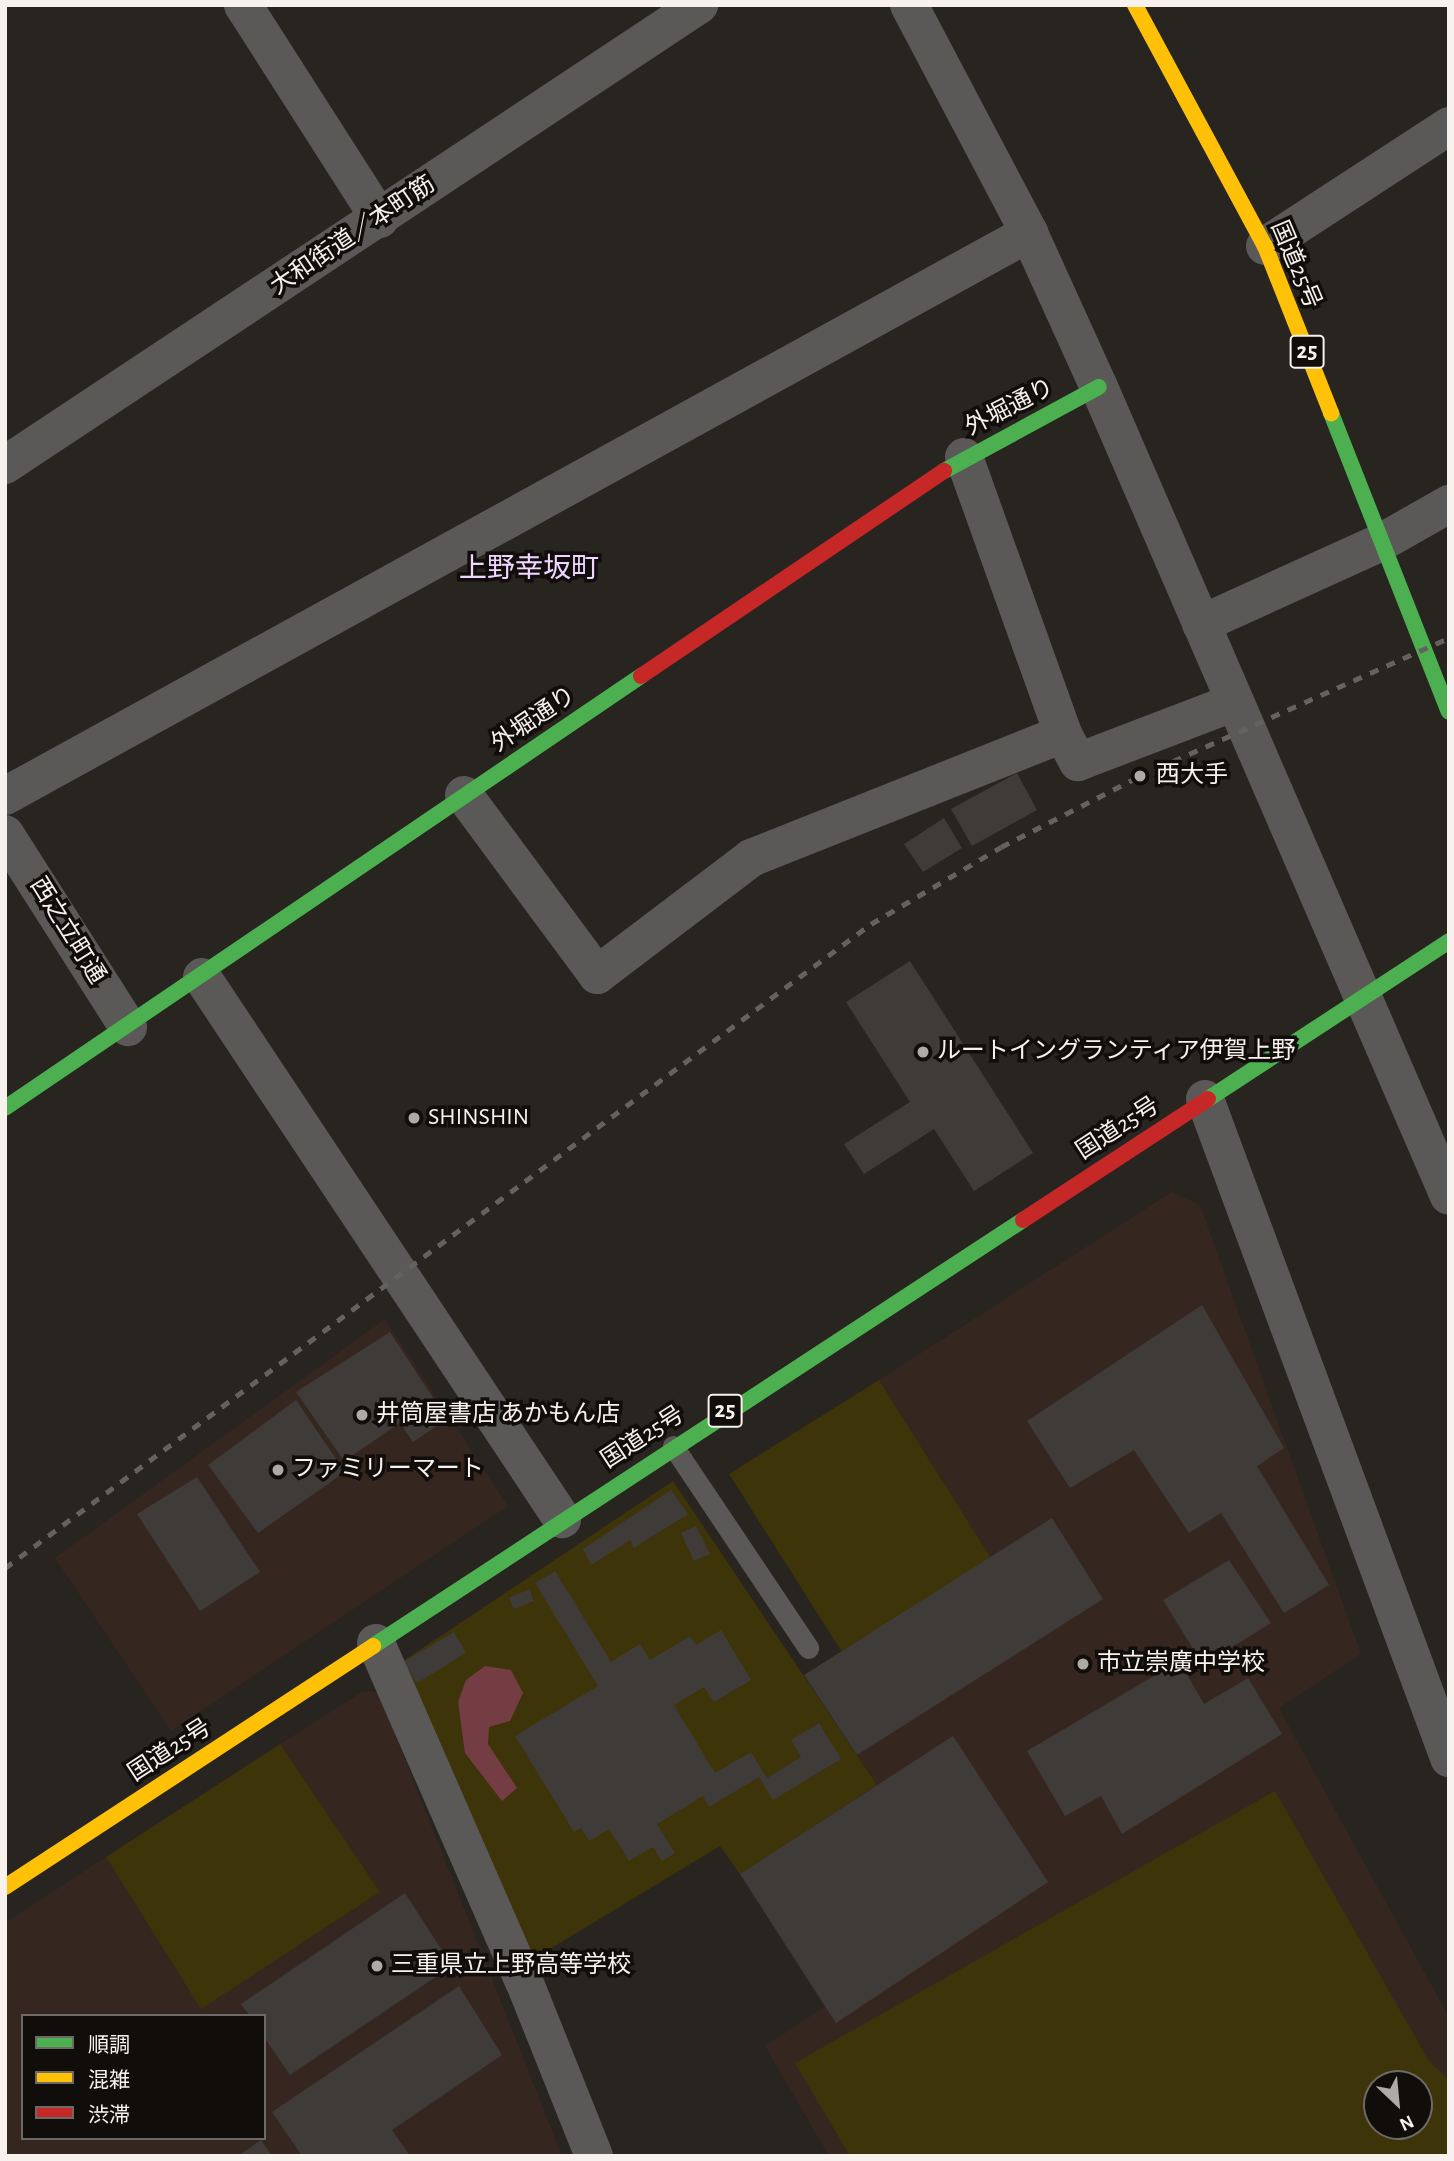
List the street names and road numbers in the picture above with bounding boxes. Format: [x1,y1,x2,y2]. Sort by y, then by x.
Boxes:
street label: 大和街道／本町筋 [265,170,441,302]
street label: 国道25号 [1264,217,1326,313]
road number: 25 [1290,332,1324,372]
street label: 外堀通り [961,373,1059,443]
street label: 外堀通り [486,681,582,759]
street label: 西之立町通 [23,872,111,990]
street label: 国道25号 [1071,1092,1165,1166]
road number: 25 [708,1392,742,1430]
street label: 国道25号 [596,1401,690,1475]
street label: 国道25号 [123,1714,217,1788]

